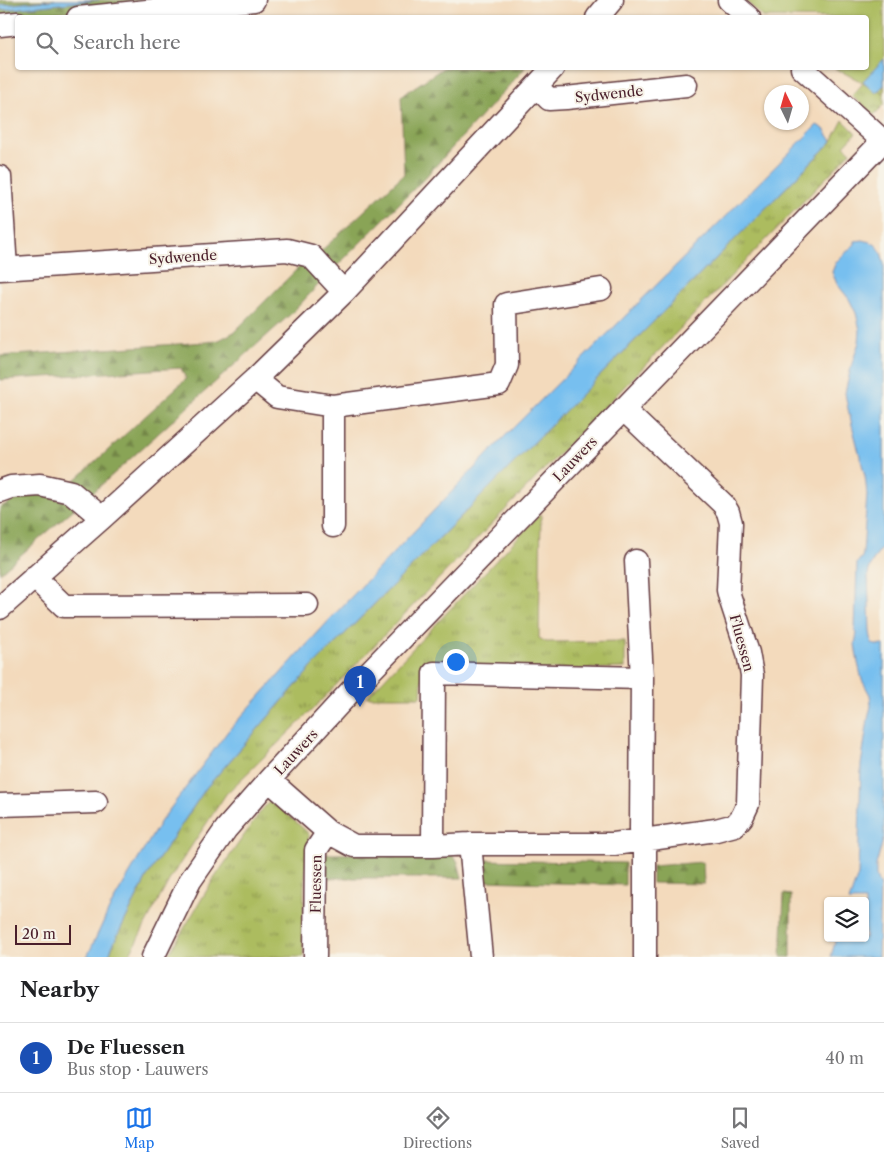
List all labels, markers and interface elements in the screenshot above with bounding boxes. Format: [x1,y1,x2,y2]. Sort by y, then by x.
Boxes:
search box [15,15,869,70]
icon: search [33,29,61,57]
text: Search here [73,31,181,54]
street label: Sydwende [574,81,644,107]
north arrow [764,85,809,130]
street label: Sydwende [148,246,218,268]
street label: Lauwers [549,433,601,485]
street label: Fluessen [726,612,758,674]
your location [443,649,469,675]
pin: 1 [344,666,376,707]
street label: Lauwers [270,725,322,779]
street label: Fluessen [306,854,326,913]
map controls [824,897,869,942]
button: layers [824,897,869,942]
scale bar [15,922,71,945]
text: 20 m [22,925,56,943]
text: Nearby [20,977,99,1002]
text: De Fluessen [67,1036,185,1059]
text: 1 [32,1048,40,1068]
text: 40 m [825,1048,864,1068]
text: Bus stop · Lauwers [67,1059,209,1079]
tab: Map [124,1104,154,1152]
tab: Directions [403,1104,472,1152]
tab: Saved [721,1104,760,1152]

